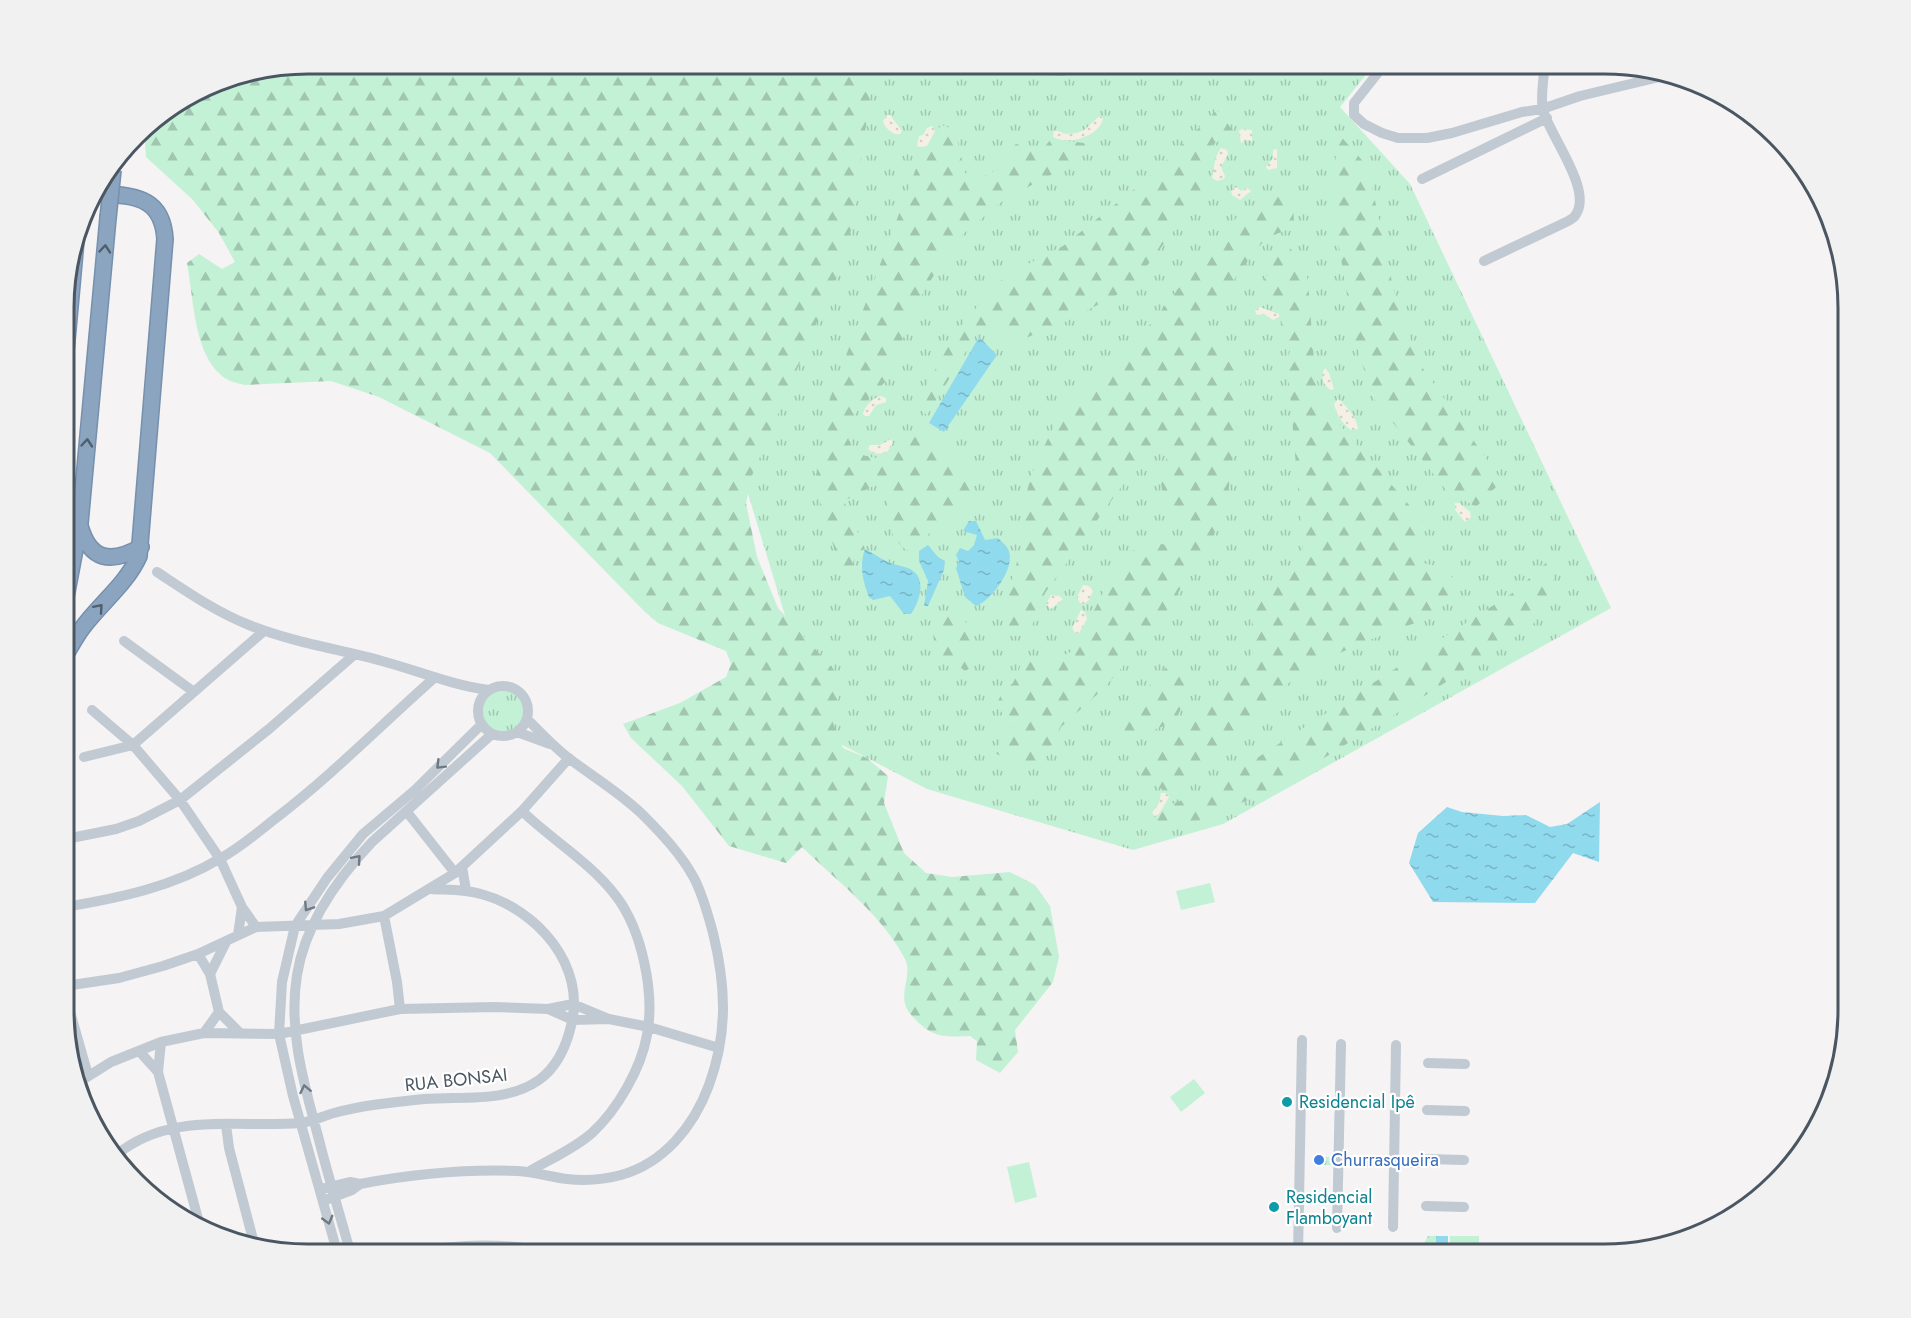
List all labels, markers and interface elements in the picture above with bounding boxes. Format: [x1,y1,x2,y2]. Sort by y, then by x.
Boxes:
one-way arrow [98,245,111,254]
one-way arrow [80,439,93,448]
one-way arrow [92,604,103,615]
one-way arrow [436,758,447,769]
one-way arrow [349,855,360,866]
one-way arrow [303,901,315,911]
street label: RUA BONSAI [403,1062,509,1098]
one-way arrow [300,1085,313,1095]
place label: Residencial Ipê [1299,1089,1415,1115]
marker: Residencial Ipê [1280,1095,1294,1109]
place label: Churrasqueira [1331,1147,1439,1173]
marker: Churrasqueira [1312,1153,1326,1167]
place label: Residencial Flamboyant [1286,1184,1373,1231]
marker: Residencial Flamboyant [1267,1200,1281,1214]
one-way arrow [321,1214,333,1225]

